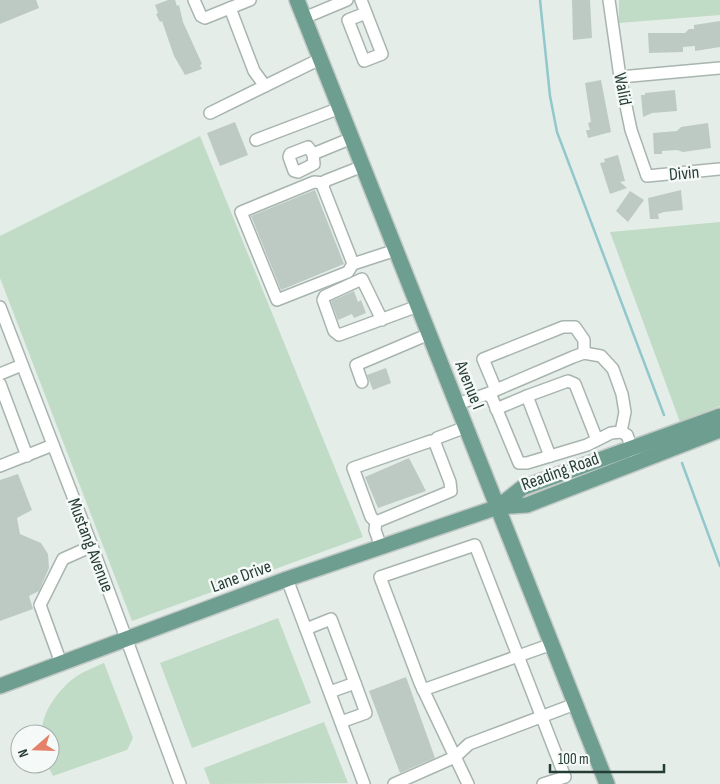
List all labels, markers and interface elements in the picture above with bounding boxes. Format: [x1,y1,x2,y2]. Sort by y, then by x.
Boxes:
street label: Walid [609,71,636,107]
street label: Divin [668,162,700,185]
street label: Avenue I [450,357,489,413]
street label: Reading Road [519,448,602,495]
street label: Mustang Avenue [63,495,118,595]
street label: Lane Drive [208,556,274,597]
north arrow [10,724,60,774]
scale bar [550,742,664,774]
text: N [14,747,33,760]
text: 100 m [558,750,589,769]

